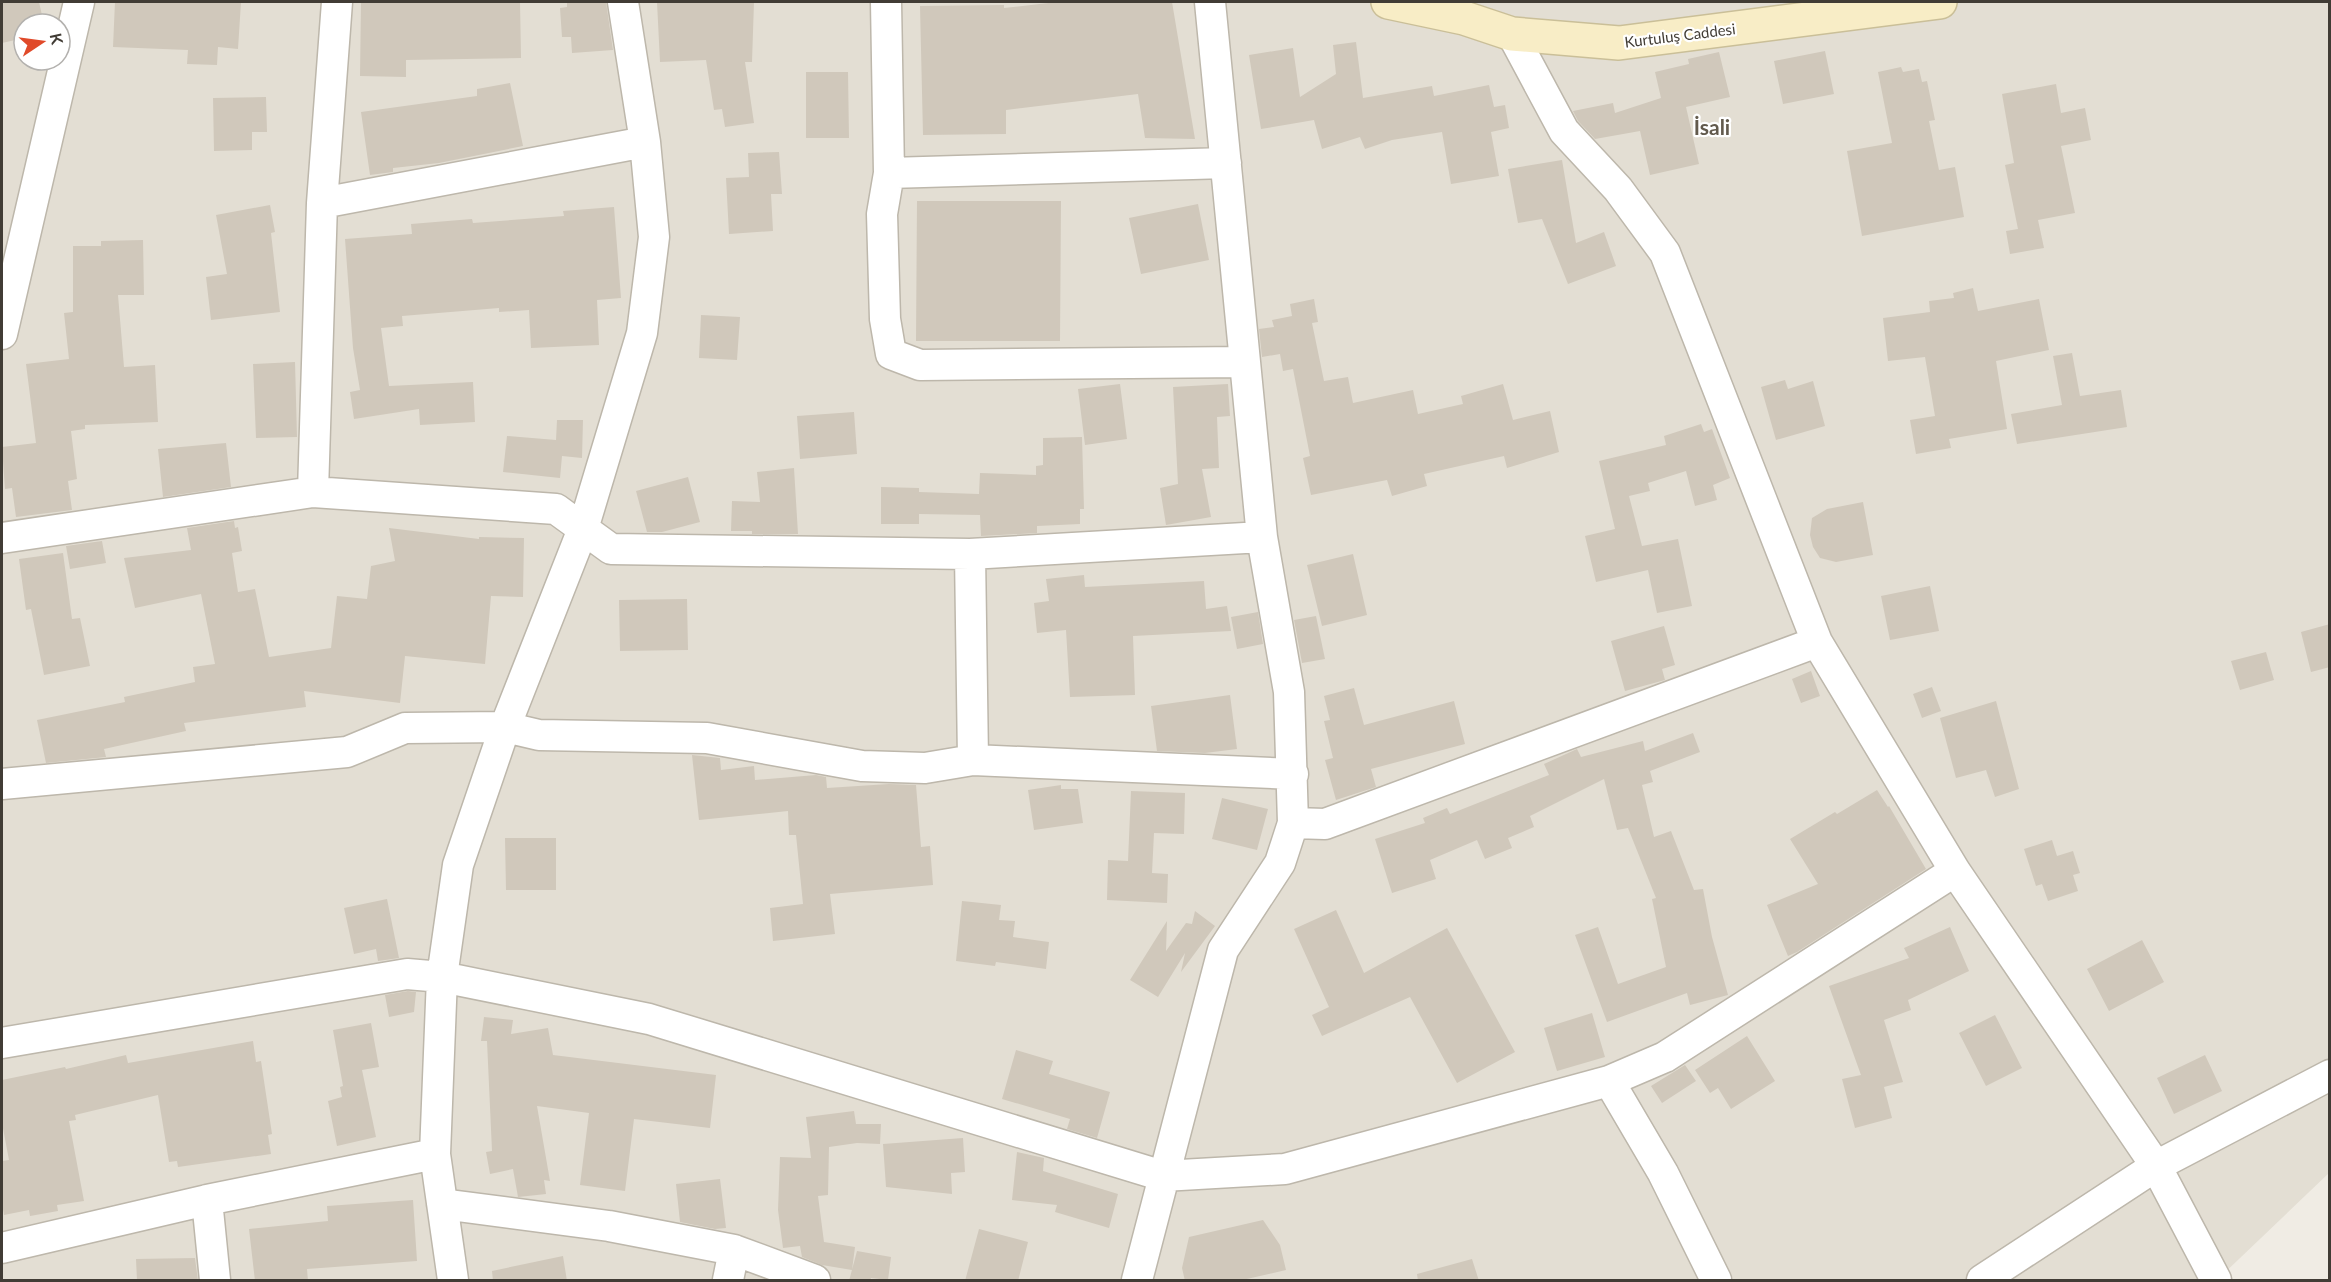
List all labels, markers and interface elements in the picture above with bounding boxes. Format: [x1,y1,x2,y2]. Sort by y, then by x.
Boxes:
north arrow [12,12,72,72]
street label: Kurtuluş Caddesi [1623,19,1737,51]
text: K [47,31,68,47]
district label: İsali [1694,114,1730,139]

